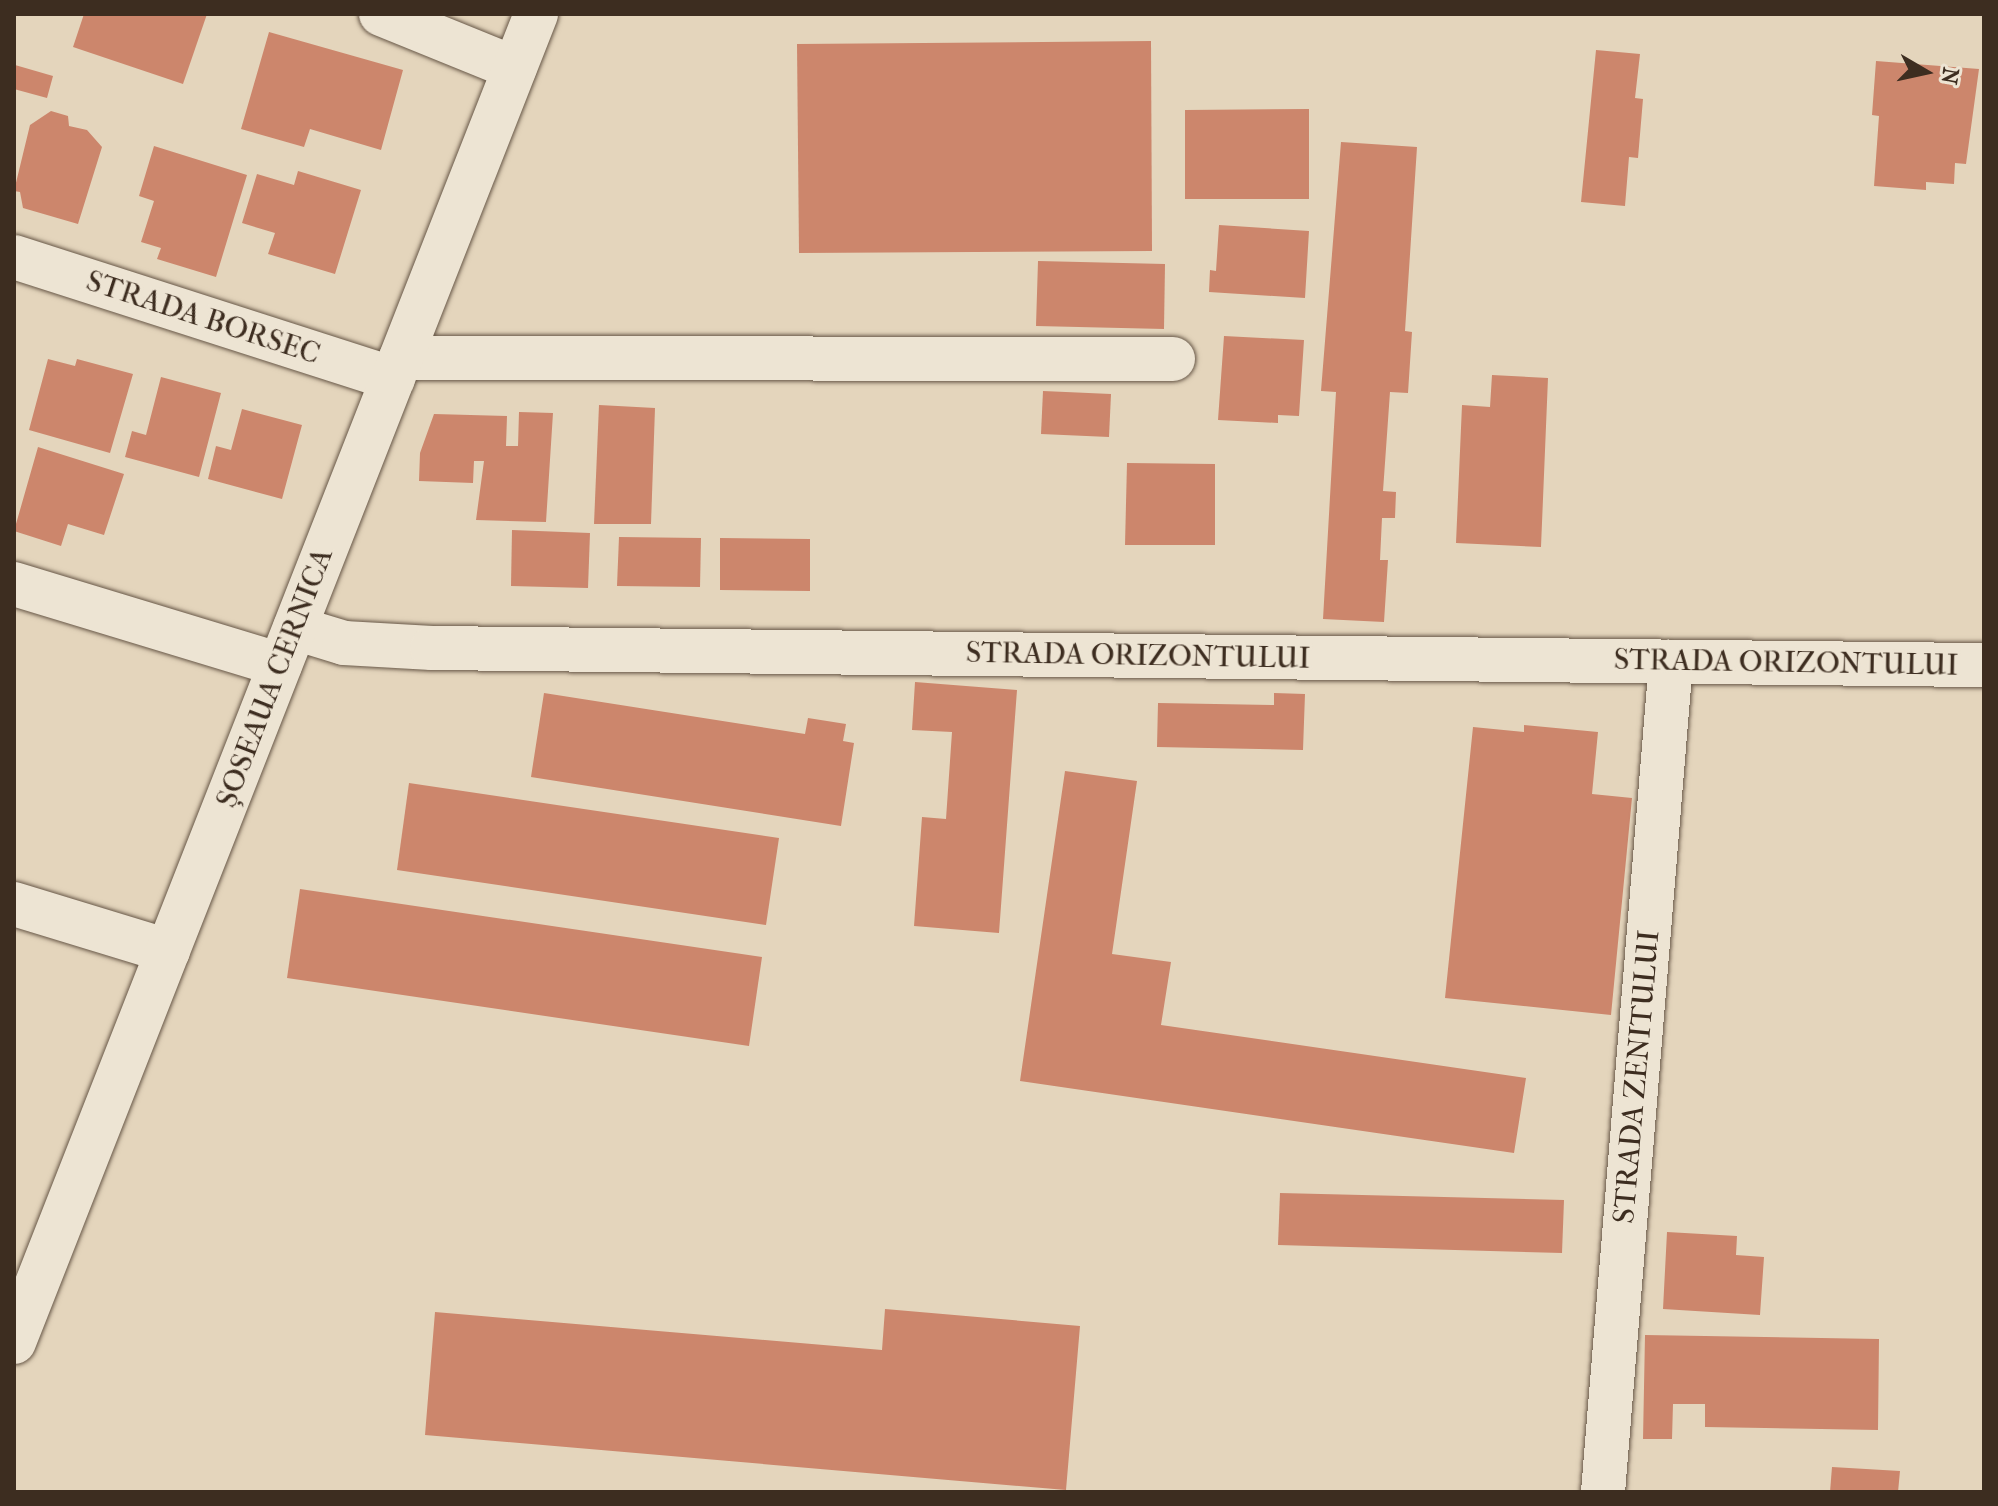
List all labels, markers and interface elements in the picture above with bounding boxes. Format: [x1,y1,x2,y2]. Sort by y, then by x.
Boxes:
north arrow [1886,32,1966,112]
text: N [1936,65,1964,86]
street label: STRADA BORSEC [82,263,324,373]
street label: ȘOSEAUA CERNICA [209,543,341,813]
street label: STRADA ORIZONTULUI [965,635,1311,677]
street label: STRADA ORIZONTULUI [1613,642,1959,684]
street label: STRADA ZENITULUI [1606,929,1668,1225]

